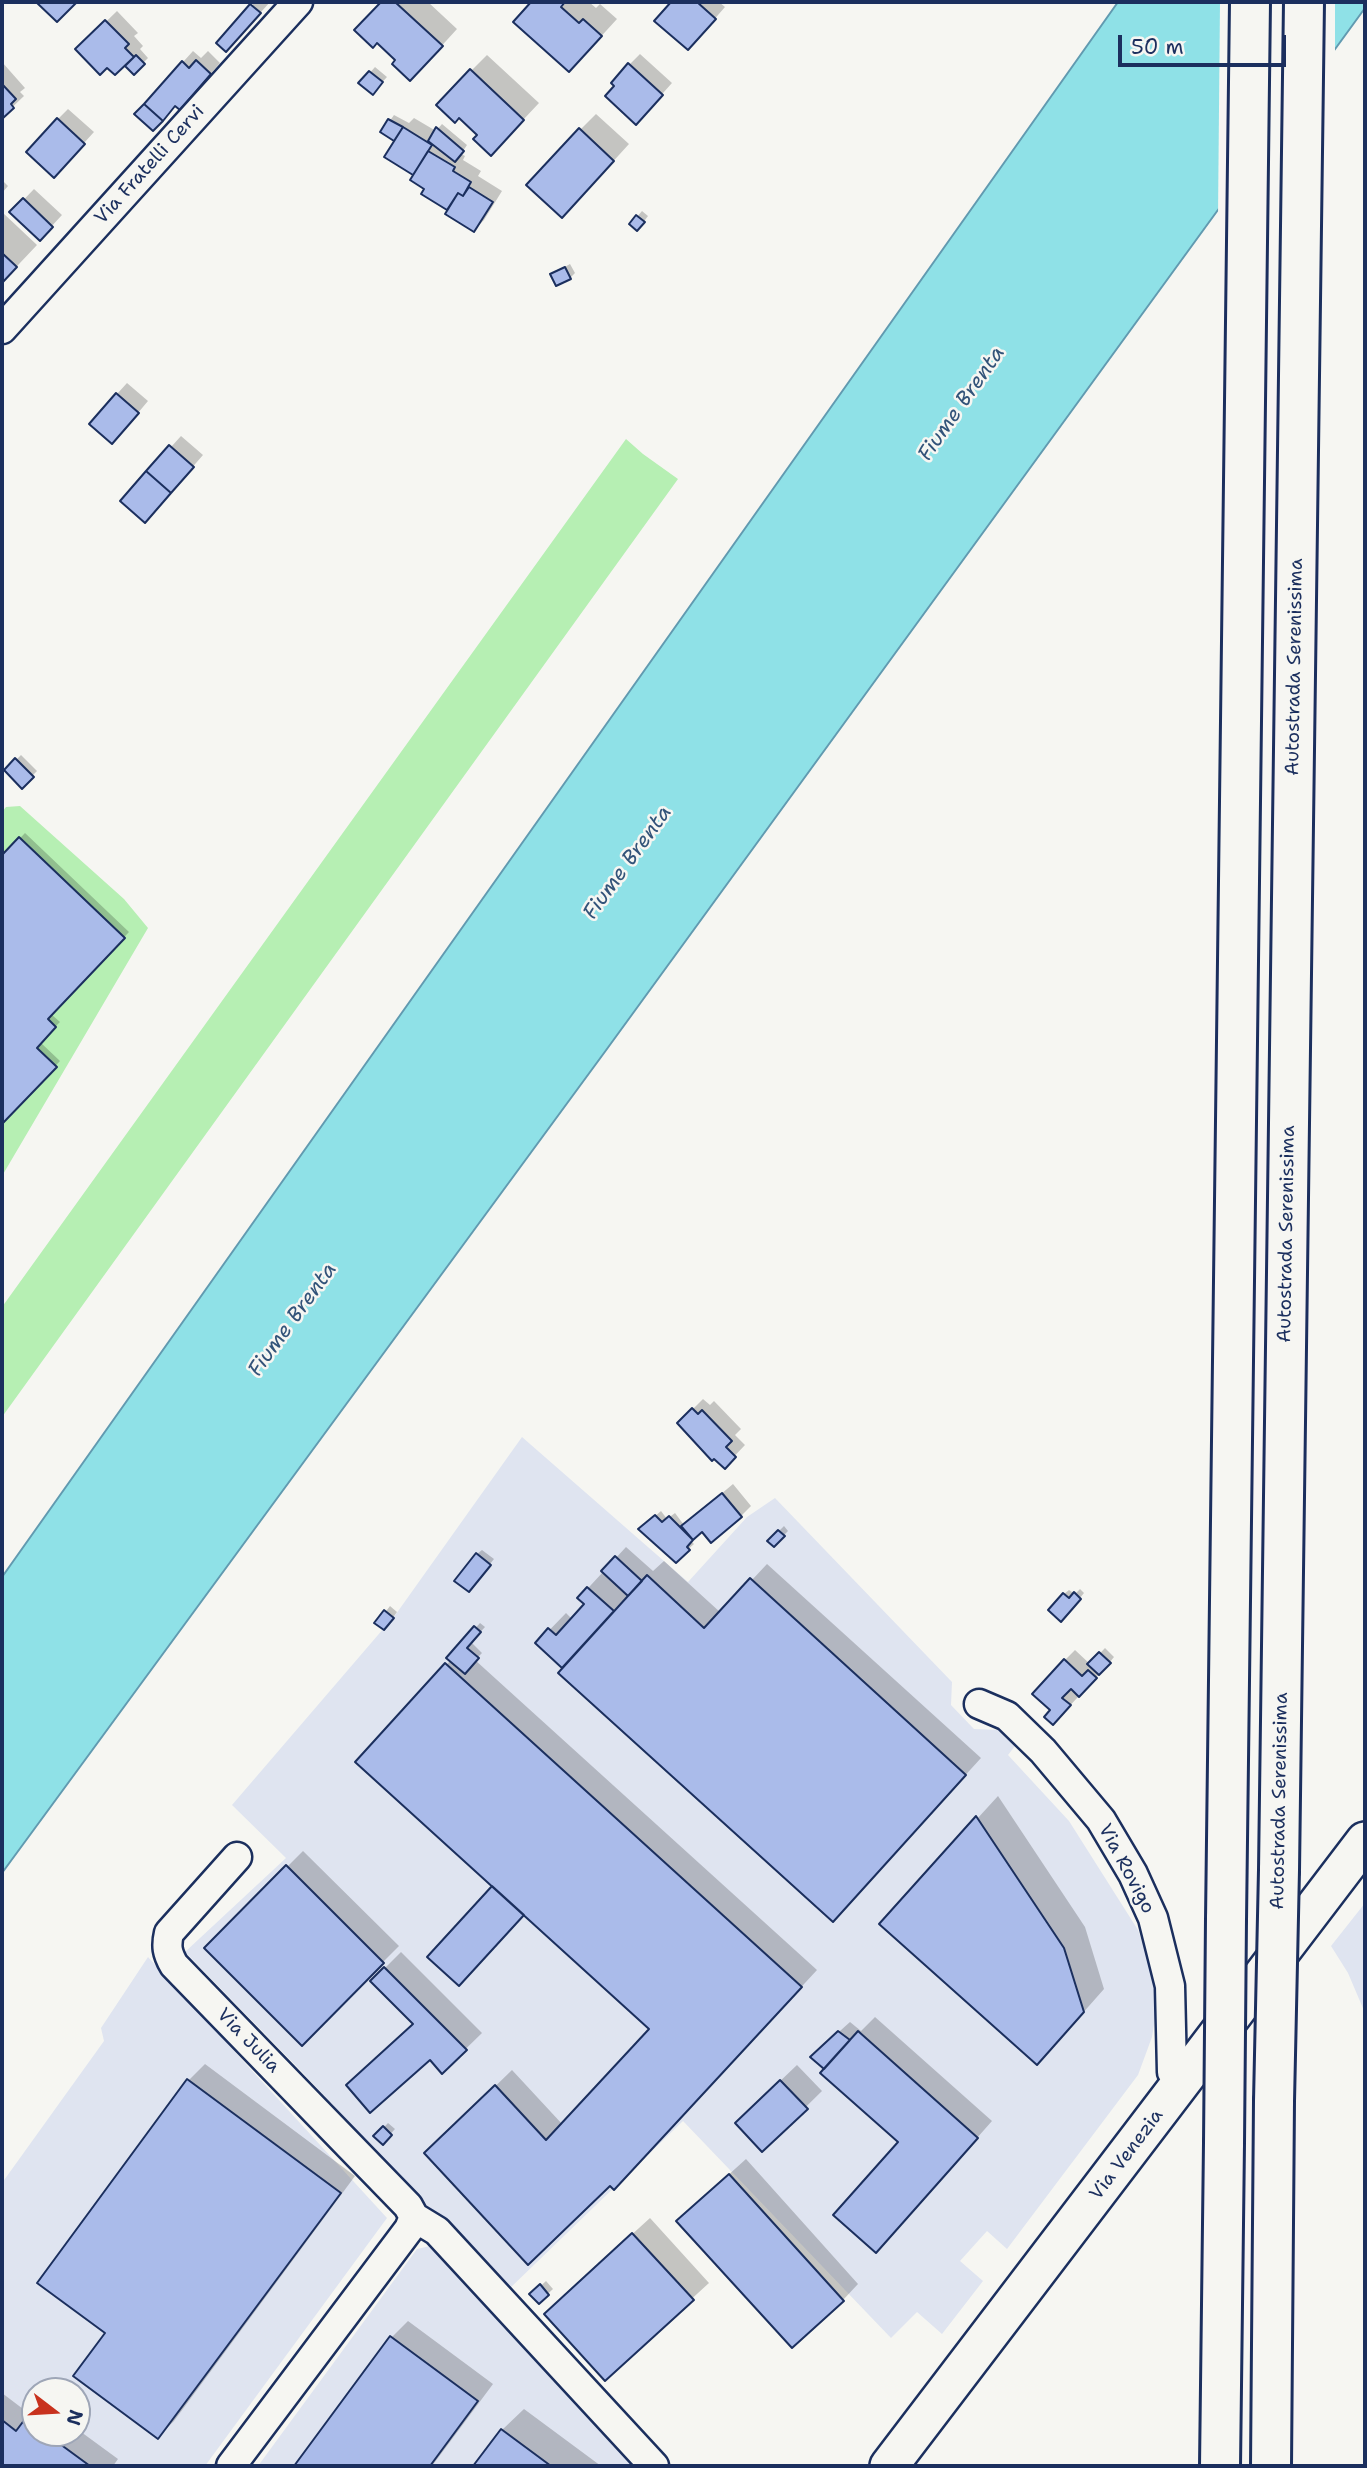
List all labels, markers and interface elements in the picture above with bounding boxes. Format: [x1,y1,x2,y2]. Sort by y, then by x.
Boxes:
scale bar [1122,21,1290,65]
text: 50 m [1131,33,1184,61]
street label: Via Fratelli Cervi [90,101,210,229]
water label: Fiume Brenta [913,342,1011,466]
street label: Autostrada Serenissima [1282,558,1308,776]
water label: Fiume Brenta [578,801,678,925]
street label: Autostrada Serenissima [1274,1125,1300,1343]
water label: Fiume Brenta [243,1258,343,1382]
street label: Autostrada Serenissima [1267,1692,1293,1910]
street label: Via Rovigo [1093,1820,1159,1918]
street label: Via Julia [212,2004,284,2078]
street label: Via Venezia [1085,2105,1169,2205]
north arrow [21,2377,91,2447]
text: N [60,2407,89,2429]

